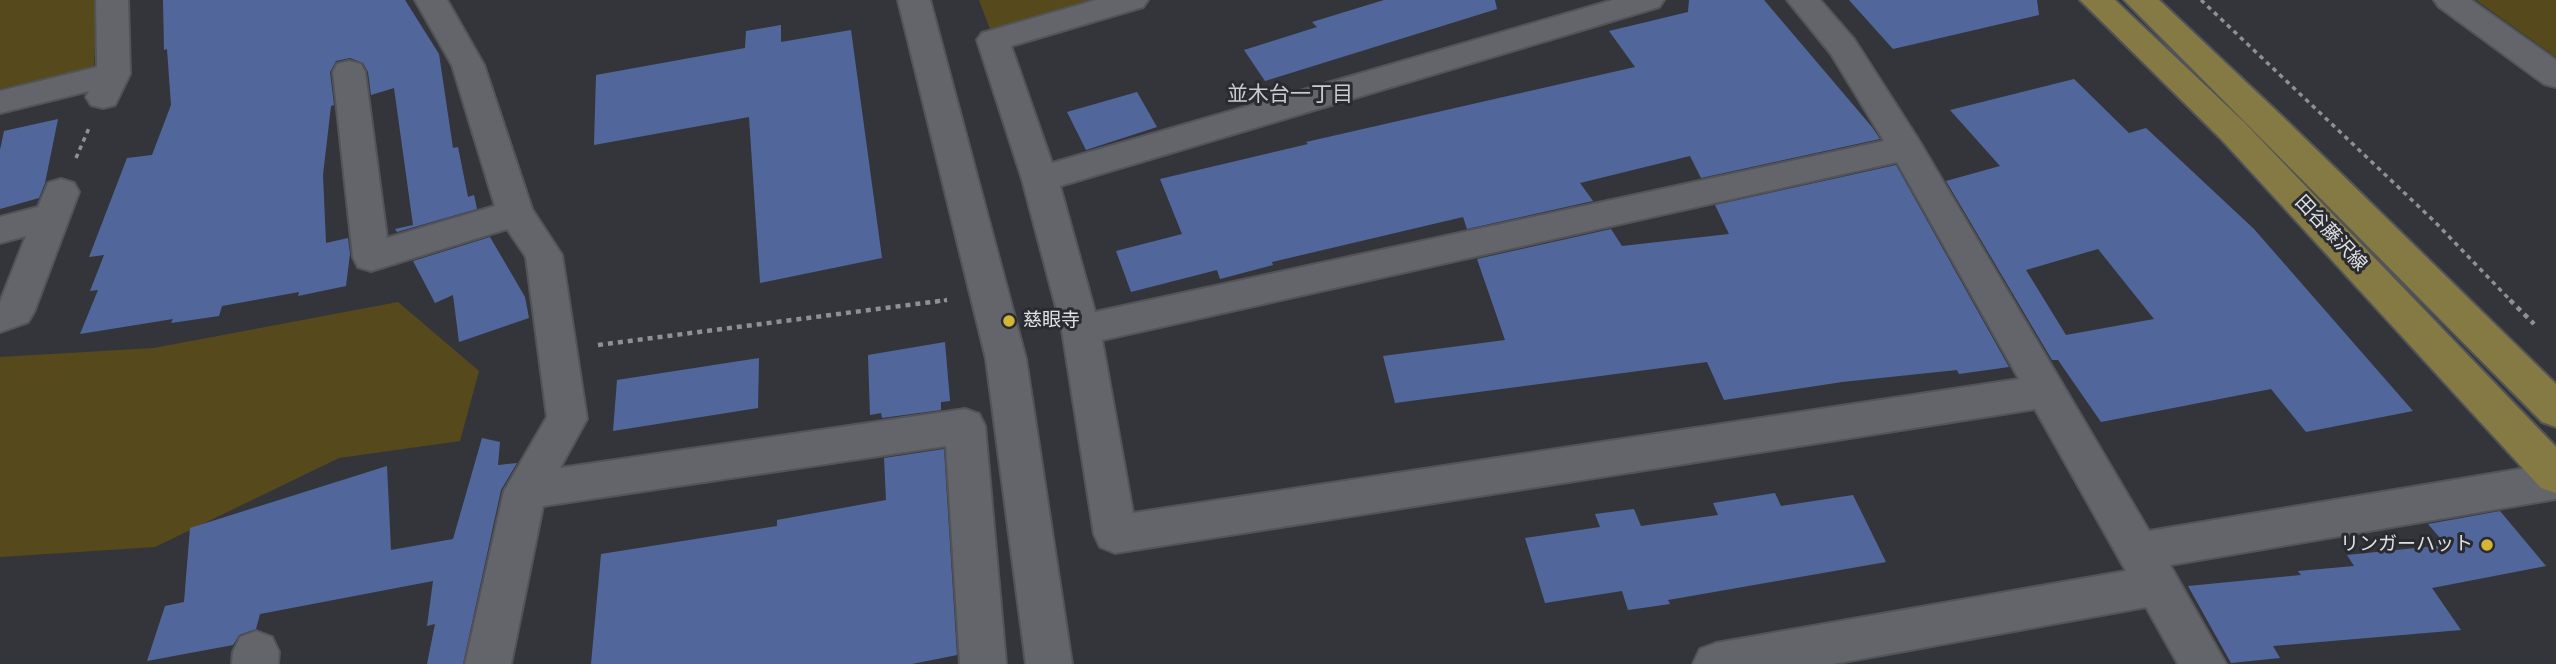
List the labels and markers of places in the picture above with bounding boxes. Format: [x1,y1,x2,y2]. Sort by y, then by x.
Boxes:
place label: 慈眼寺 [1023,310,1080,332]
marker: 慈眼寺 [1001,313,1017,329]
place label: リンガーハット [2340,534,2473,556]
marker: リンガーハット [2479,537,2495,553]

